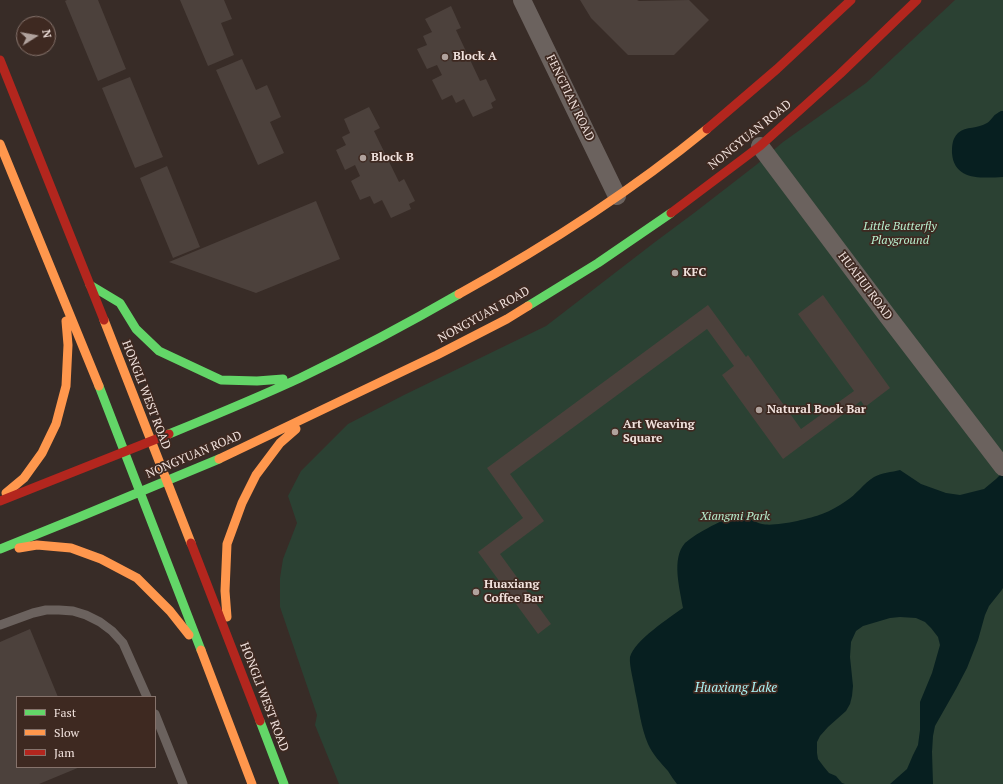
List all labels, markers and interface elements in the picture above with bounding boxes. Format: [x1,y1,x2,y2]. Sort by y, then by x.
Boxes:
north arrow [16,16,56,56]
text: N [39,28,54,39]
place label: Block A [453,50,497,64]
marker: Block A [440,52,450,62]
street label: FENGTIAN ROAD [543,52,597,144]
street label: NONGYUAN ROAD [706,97,794,173]
place label: Block B [371,151,414,165]
marker: Block B [358,153,368,163]
park label: Little Butterfly Playground [863,220,937,248]
street label: HUAHUI ROAD [835,249,895,323]
place label: KFC [683,266,706,280]
marker: KFC [670,268,680,278]
street label: NONGYUAN ROAD [436,284,532,346]
street label: HONGLI WEST ROAD [119,338,173,452]
place label: Natural Book Bar [767,403,866,417]
marker: Natural Book Bar [754,405,764,415]
place label: Art Weaving Square [623,418,694,446]
marker: Art Weaving Square [610,427,620,437]
street label: NONGYUAN ROAD [144,428,244,482]
park label: Xiangmi Park [700,510,770,524]
place label: Huaxiang Coffee Bar [484,578,543,606]
marker: Huaxiang Coffee Bar [471,587,481,597]
street label: HONGLI WEST ROAD [237,640,291,754]
water label: Huaxiang Lake [695,680,777,696]
legend [16,696,156,768]
text: Fast [54,705,76,720]
text: Slow [54,725,79,740]
text: Jam [54,745,75,760]

